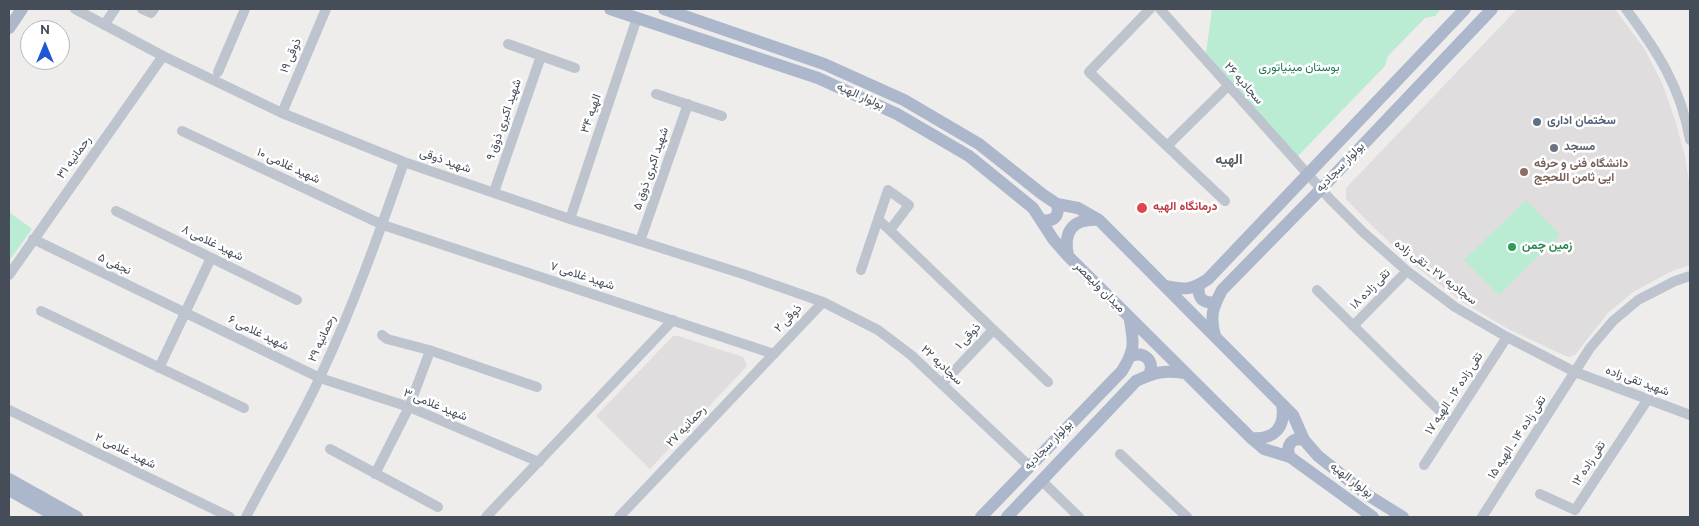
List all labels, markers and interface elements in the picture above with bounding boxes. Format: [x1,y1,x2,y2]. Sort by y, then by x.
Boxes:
north arrow [20,20,70,70]
text: N [40,22,50,39]
street label: ذوقی ۱۹ [278,36,306,76]
street label: سجادیه ۲۶ [1220,60,1266,108]
park label: بوستان مینیاتوری [1259,62,1339,76]
street label: شهید اکبری ذوق ۹ [484,77,526,163]
street label: بولوار الهیه [834,80,886,114]
street label: الهیه ۳۴ [579,93,605,135]
place label: سختمان اداری [1547,115,1616,129]
marker: سختمان اداری [1531,116,1543,128]
street label: شهید اکبری ذوق ۵ [631,126,673,212]
street label: رحمانیه ۳۱ [55,134,95,182]
street label: بولوار سجادیه [1314,140,1368,196]
place label: مسجد [1564,141,1595,155]
marker: مسجد [1548,142,1560,154]
street label: شهید غلامی ۱۰ [254,146,322,188]
street label: شهید ذوقی [417,147,473,177]
district label: الهیه [1215,153,1243,169]
place label: دانشگاه فنی و حرفه ایی ثامن اللحجج [1534,158,1628,186]
marker: دانشگاه فنی و حرفه ایی ثامن اللحجج [1518,166,1530,178]
marker: درمانگاه الهیه [1135,201,1149,215]
place label: درمانگاه الهیه [1153,201,1217,215]
street label: شهید غلامی ۸ [179,223,245,265]
street label: سجادیه ۲۷ ـ تقی زاده [1391,237,1479,309]
place label: زمین چمن [1522,240,1572,254]
marker: زمین چمن [1506,241,1518,253]
street label: نجفی ۵ [95,251,133,279]
street label: شهید غلامی ۷ [548,260,616,294]
street label: میدان ولیعصر [1071,260,1127,316]
street label: تقی زاده ۱۸ [1348,267,1394,313]
street label: ذوقی ۲ [772,302,806,336]
street label: شهید غلامی ۶ [225,313,291,355]
street label: رحمانیه ۲۹ [306,313,340,365]
street label: ذوقی ۱ [953,321,985,353]
street label: سجادیه ۲۲ [917,343,965,389]
street label: تقی زاده ۱۶ ـ الهیه ۱۷ [1423,350,1487,438]
street label: شهید تقی زاده [1603,364,1671,400]
street label: شهید غلامی ۳ [401,387,469,425]
street label: تقی زاده ۱۴ ـ الهیه ۱۵ [1486,394,1550,482]
street label: رحمانیه ۲۷ [664,403,710,451]
street label: بولوار سجادیه [1022,418,1076,474]
street label: شهید غلامی ۲ [92,431,158,473]
street label: تقی زاده ۱۲ [1570,439,1610,489]
street label: بولوار الهیه [1327,460,1375,502]

